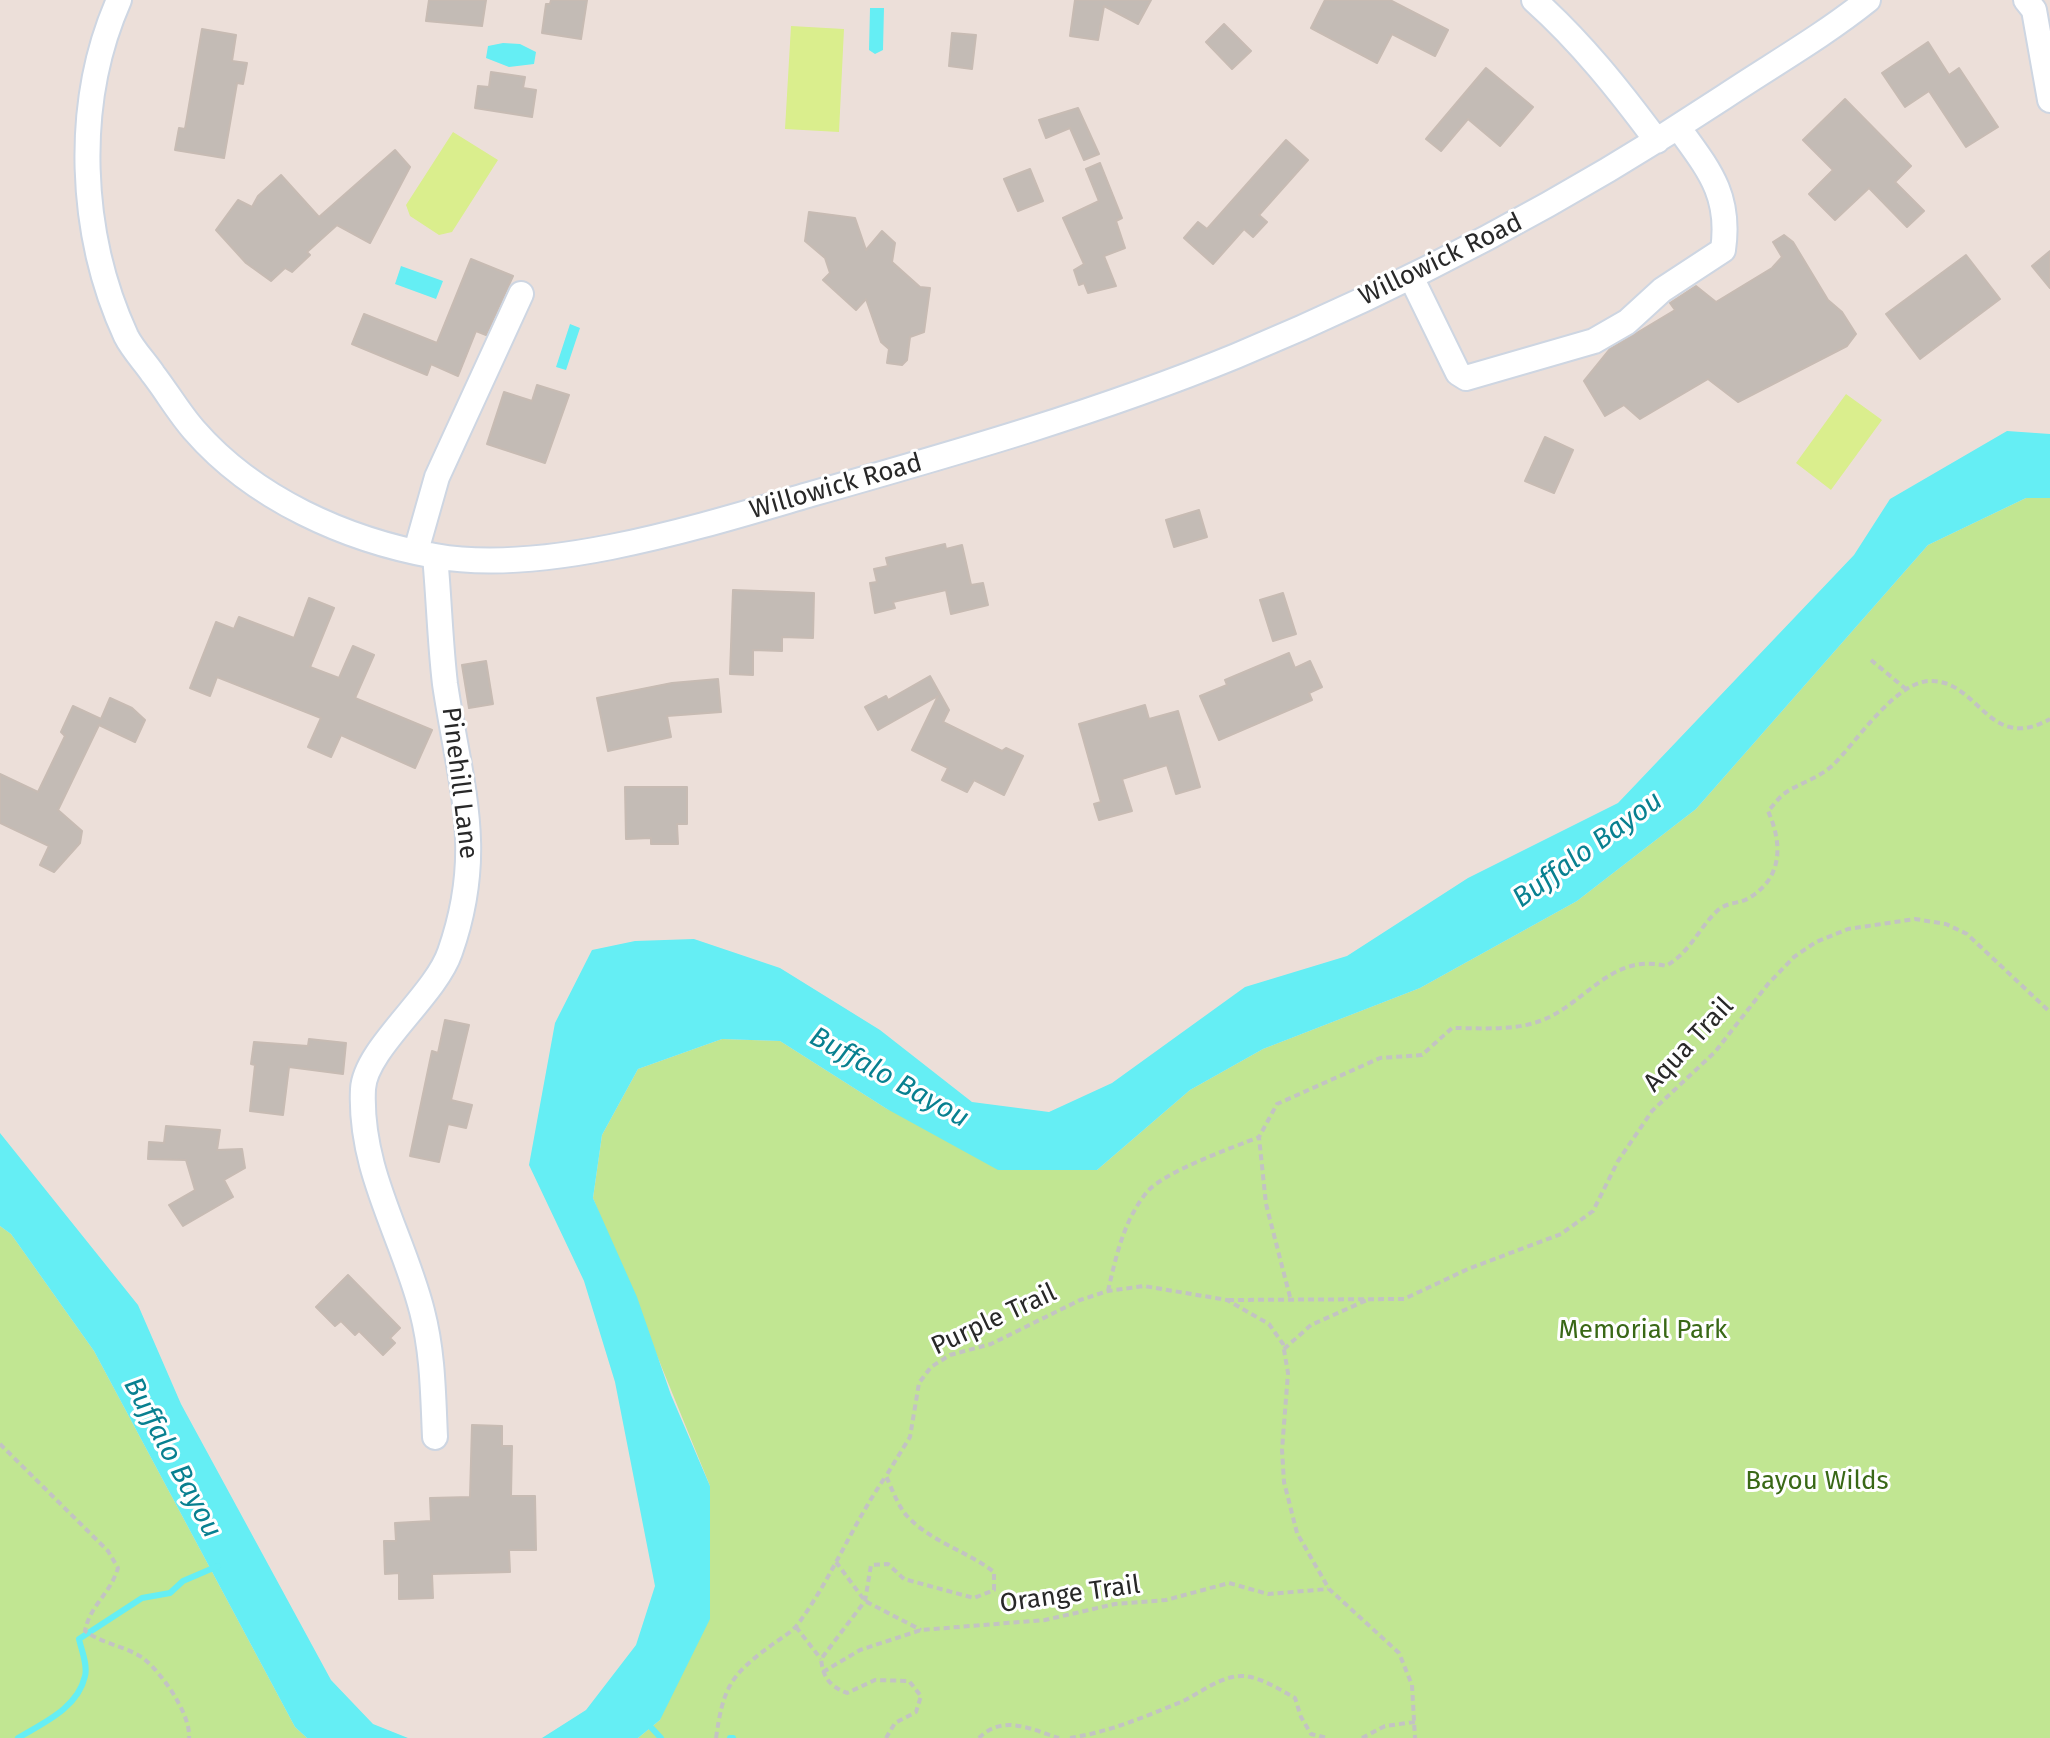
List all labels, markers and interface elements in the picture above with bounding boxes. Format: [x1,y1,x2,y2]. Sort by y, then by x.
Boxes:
street label: Willowick Road [1354,207,1528,313]
street label: Willowick Road [746,448,926,526]
street label: Pinehill Lane [434,705,484,861]
water label: Buffalo Bayou [1507,784,1669,916]
street label: Aqua Trail [1638,991,1740,1099]
water label: Buffalo Bayou [804,1020,974,1136]
street label: Purple Trail [926,1277,1062,1363]
park label: Memorial Park [1559,1315,1727,1347]
water label: Buffalo Bayou [116,1372,228,1544]
park label: Bayou Wilds [1745,1466,1889,1498]
street label: Orange Trail [998,1570,1142,1620]

